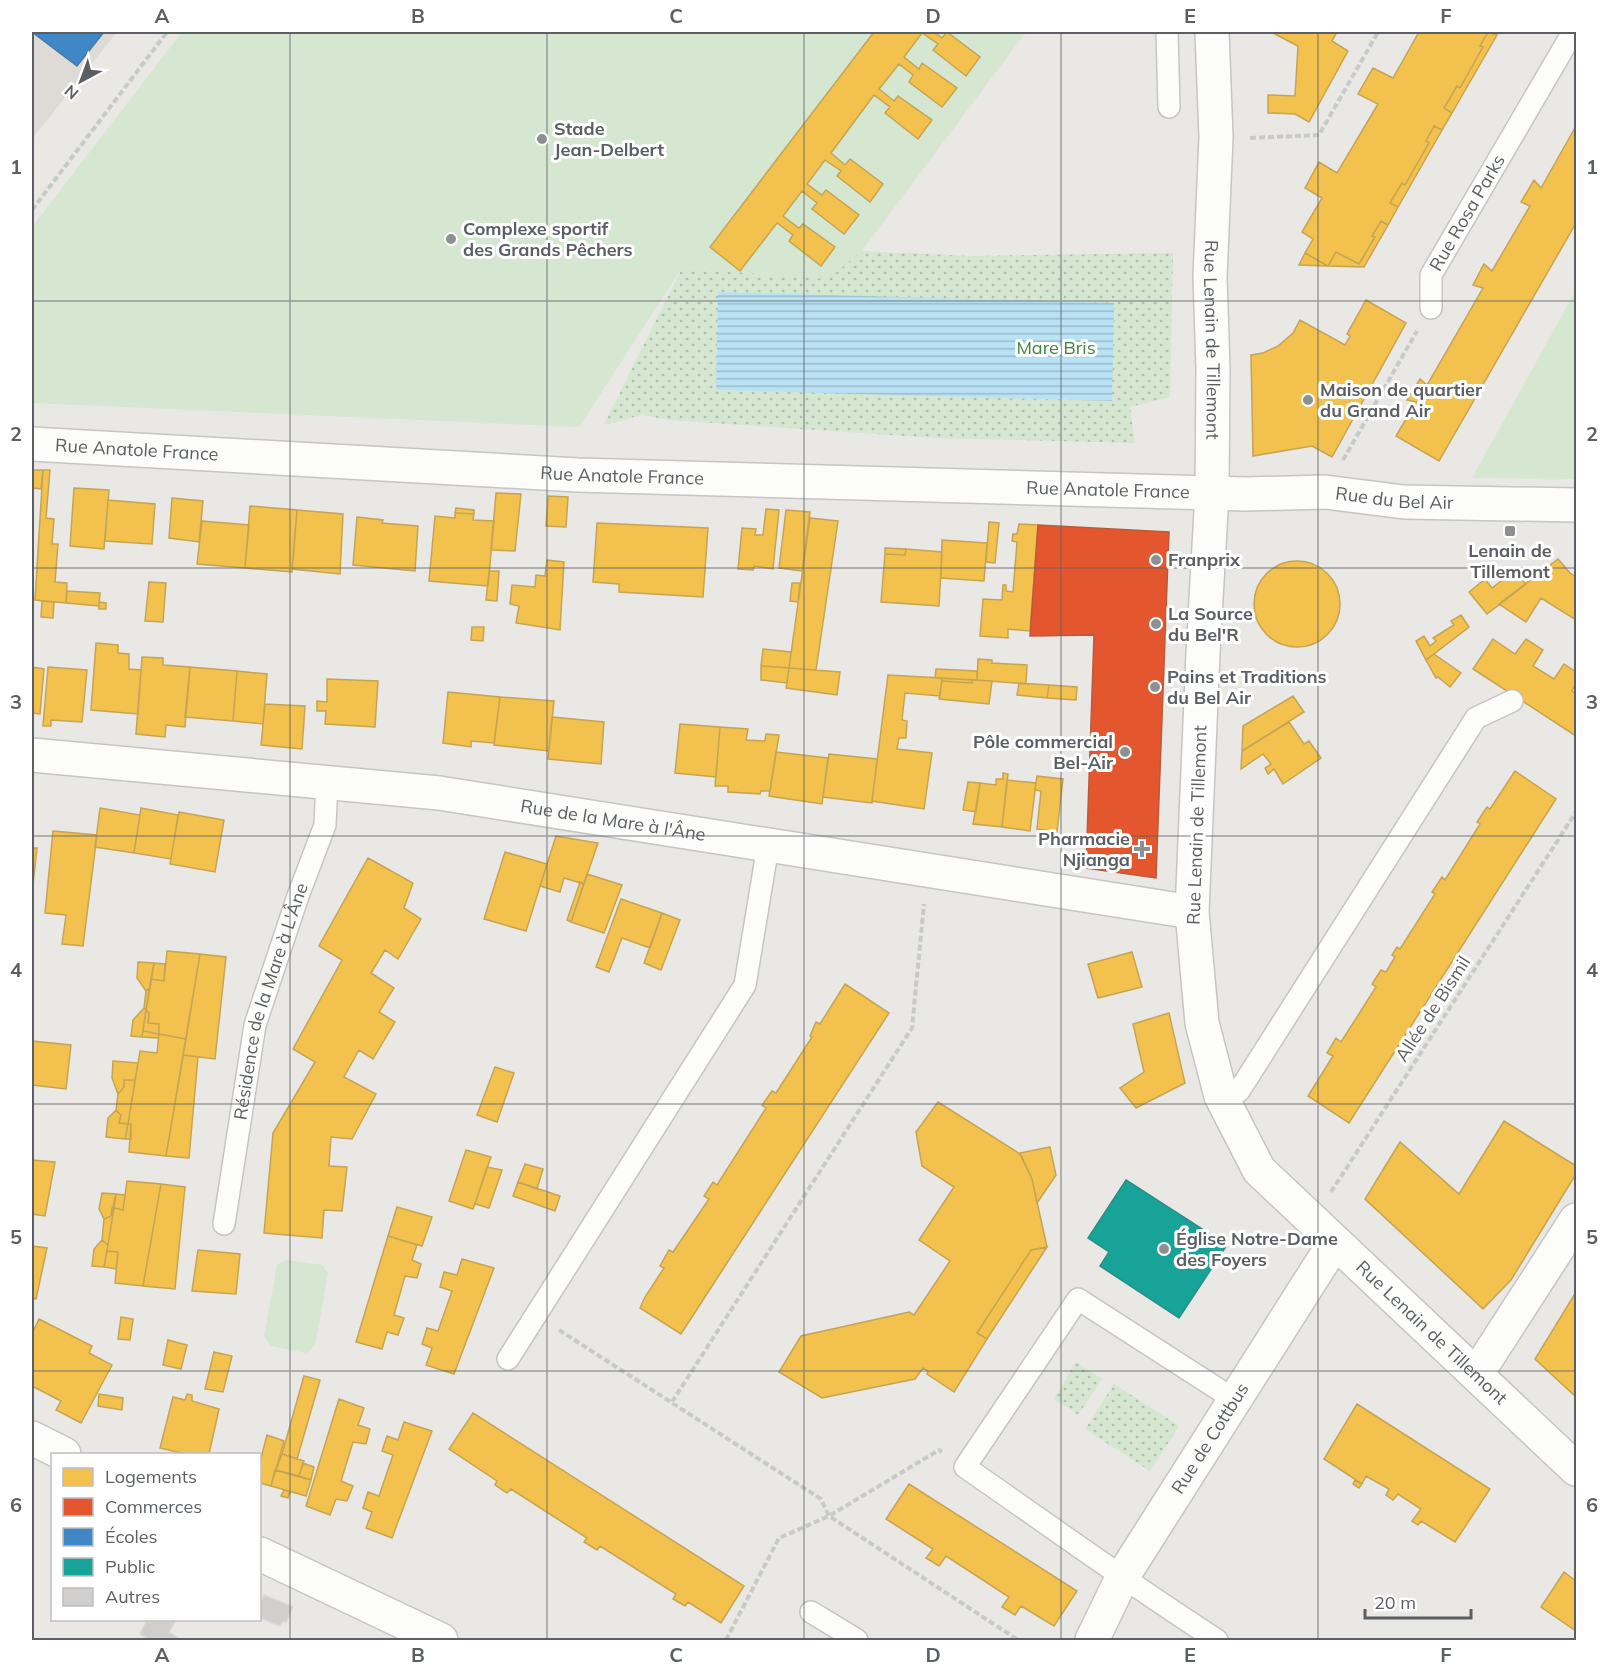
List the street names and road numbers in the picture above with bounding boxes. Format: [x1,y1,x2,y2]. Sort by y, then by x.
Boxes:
street label: Rue Rosa Parks [1424,150,1510,275]
street label: Rue Lenain de Tillemont [1199,240,1225,440]
street label: Rue Anatole France [55,433,219,466]
street label: Rue Anatole France [540,461,704,490]
street label: Rue Anatole France [1026,476,1190,503]
street label: Rue du Bel Air [1334,481,1454,514]
street label: Rue Lenain de Tillemont [1182,725,1211,925]
street label: Rue de la Mare à l'Âne [519,794,707,846]
street label: Résidence de la Mare à L'Âne [228,880,313,1121]
street label: Allée de Bismil [1390,952,1475,1066]
street label: Rue Lenain de Tillemont [1351,1256,1512,1409]
street label: Rue de Cottbus [1166,1378,1254,1498]

